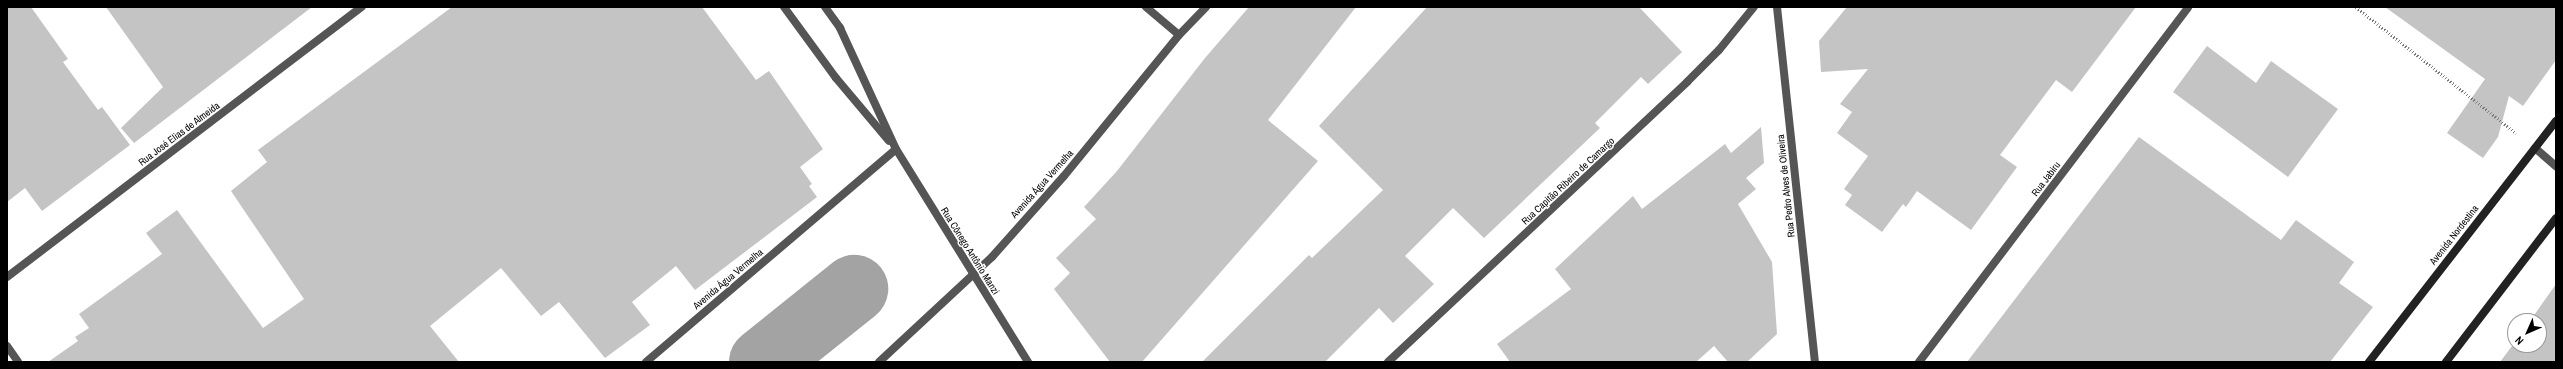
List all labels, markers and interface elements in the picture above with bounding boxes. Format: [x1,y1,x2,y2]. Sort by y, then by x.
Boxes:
street label: Rua José Elias de Almeida [136,99,222,169]
street label: Rua Pedro Alves de Oliveira [1775,134,1797,238]
street label: Rua Capitão Ribeiro de Camargo [1519,135,1617,227]
street label: Avenida Água Vermelha [1008,147,1076,221]
street label: Rua Jabiru [2029,159,2063,199]
street label: Avenida Nordestina [2427,203,2481,267]
street label: Rua Cônego Antônio Manzi [938,205,1002,297]
street label: Avenida Água Vermelha [690,246,766,312]
north arrow [2507,313,2547,353]
text: N [2512,334,2526,348]

